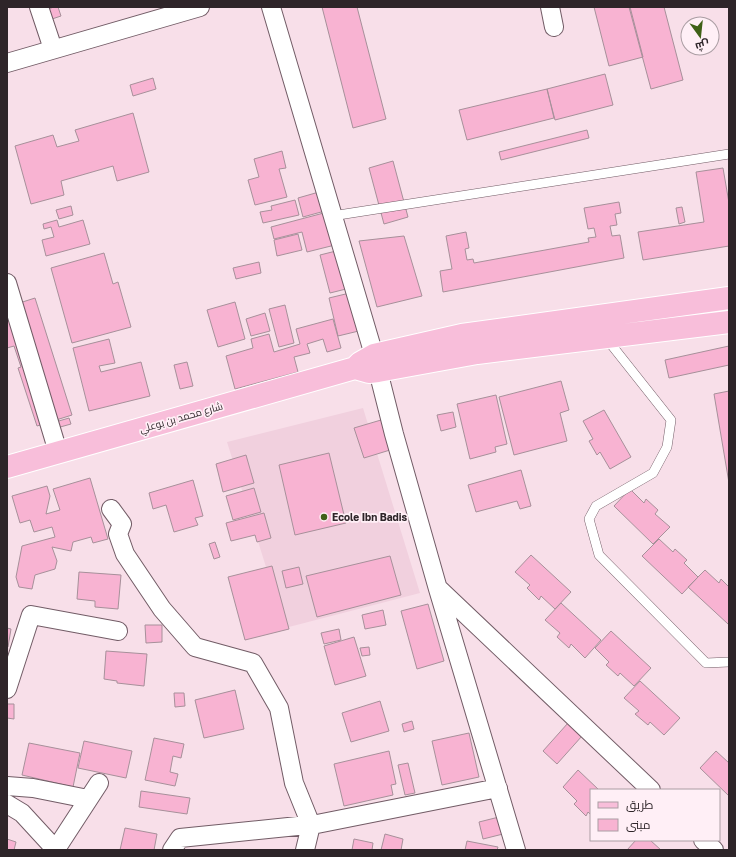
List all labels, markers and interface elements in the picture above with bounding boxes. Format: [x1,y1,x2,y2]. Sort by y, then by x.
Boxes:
north arrow [680,16,720,56]
text: ش [694,37,711,54]
street label: شارع محمد بن بوعلي [138,399,225,437]
place label: Ecole Ibn Badis [332,511,407,523]
marker: Ecole Ibn Badis [319,512,329,522]
legend [590,789,720,841]
text: طريق [626,797,654,812]
text: مبنى [626,817,651,832]

